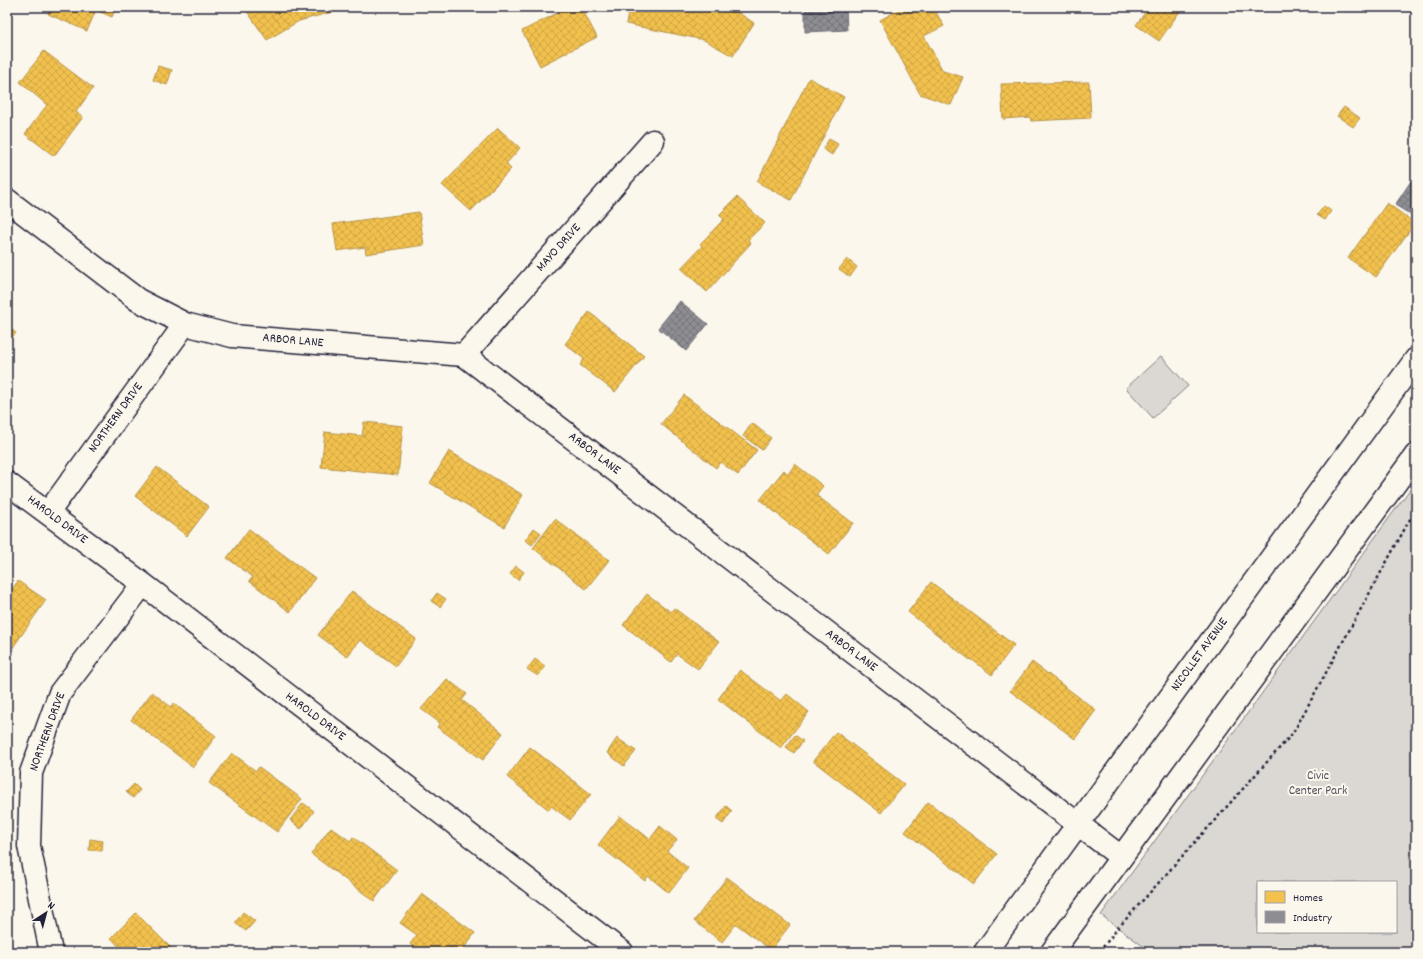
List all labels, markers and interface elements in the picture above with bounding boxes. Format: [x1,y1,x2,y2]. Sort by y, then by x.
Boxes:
street label: MAYO DRIVE [532,220,586,276]
street label: ARBOR LANE [262,329,324,353]
street label: NORTHERN DRIVE [84,379,148,457]
street label: ARBOR LANE [564,428,624,480]
street label: HAROLD DRIVE [23,491,91,549]
street label: NICOLLET AVENUE [1167,614,1233,696]
street label: ARBOR LANE [821,625,881,677]
street label: HAROLD DRIVE [281,688,349,746]
street label: NORTHERN DRIVE [25,690,71,774]
park label: Civic Center Park [1289,767,1347,801]
legend [1257,881,1397,933]
text: Homes [1293,890,1323,907]
north arrow [26,893,66,933]
text: N [44,898,58,915]
text: Industry [1293,910,1333,927]

